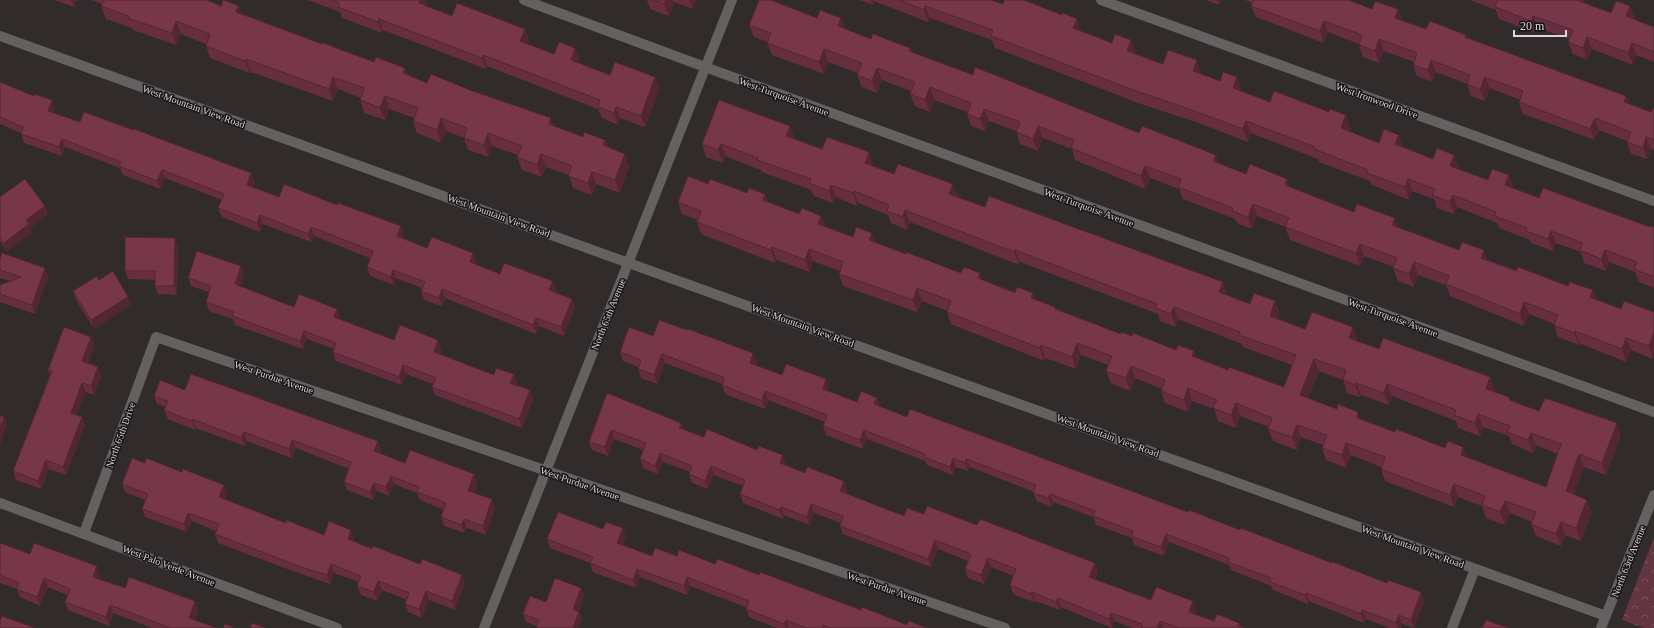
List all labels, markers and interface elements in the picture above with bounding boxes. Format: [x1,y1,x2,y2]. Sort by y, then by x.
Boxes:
scale bar [1514,12,1566,38]
text: 20 m [1520,19,1545,33]
street label: West Turquoise Avenue [738,75,831,118]
street label: West Ironwood Drive [1334,81,1420,121]
street label: West Mountain View Road [141,83,247,130]
street label: West Turquoise Avenue [1043,186,1136,229]
street label: West Mountain View Road [446,192,552,239]
street label: North 65th Avenue [589,276,628,351]
street label: West Turquoise Avenue [1347,296,1440,339]
street label: West Mountain View Road [750,302,856,349]
street label: West Purdue Avenue [233,359,315,396]
street label: North 65th Drive [104,400,138,469]
street label: West Mountain View Road [1055,412,1161,459]
street label: West Purdue Avenue [539,465,621,502]
street label: West Mountain View Road [1360,523,1466,570]
street label: North 63rd Avenue [1609,523,1648,599]
street label: West Palo Verde Avenue [121,543,217,588]
street label: West Purdue Avenue [846,570,928,607]

